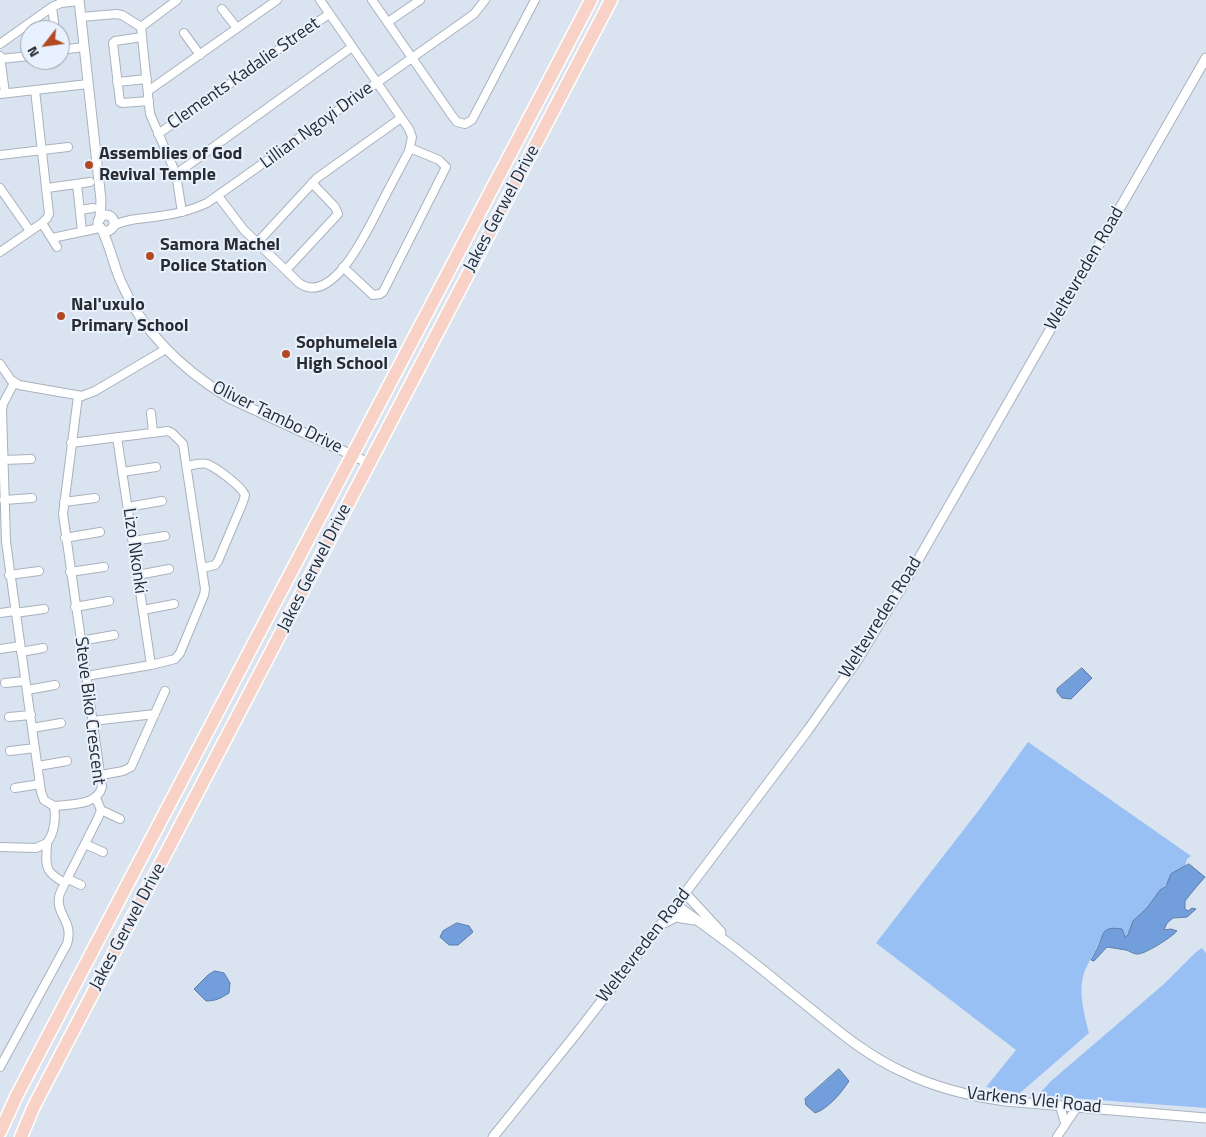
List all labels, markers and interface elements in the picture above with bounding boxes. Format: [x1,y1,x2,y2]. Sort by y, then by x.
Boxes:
street label: Clements Kadalie Street [164,13,324,135]
north arrow [20,20,70,70]
text: N [21,43,44,62]
street label: Lillian Ngoyi Drive [256,78,378,174]
street label: Jakes Gerwel Drive [459,142,545,276]
place label: Assemblies of God Revival Temple [99,144,242,186]
marker: Assemblies of God Revival Temple [83,159,95,171]
street label: Weltevreden Road [1041,203,1129,335]
place label: Samora Machel Police Station [160,235,280,278]
marker: Samora Machel Police Station [144,250,156,262]
place label: Nal'uxulo Primary School [71,295,189,338]
marker: Nal'uxulo Primary School [55,310,67,322]
place label: Sophumelela High School [296,333,397,376]
marker: Sophumelela High School [280,348,292,360]
street label: Oliver Tambo Drive [208,377,346,459]
street label: Jakes Gerwel Drive [273,500,357,636]
street label: Lizo Nkonki [117,507,151,595]
street label: Weltevreden Road [835,553,927,683]
street label: Steve Biko Crescent [69,636,109,786]
street label: Jakes Gerwel Drive [85,860,171,994]
street label: Weltevreden Road [593,885,695,1007]
street label: Varkens Vlei Road [966,1083,1102,1119]

